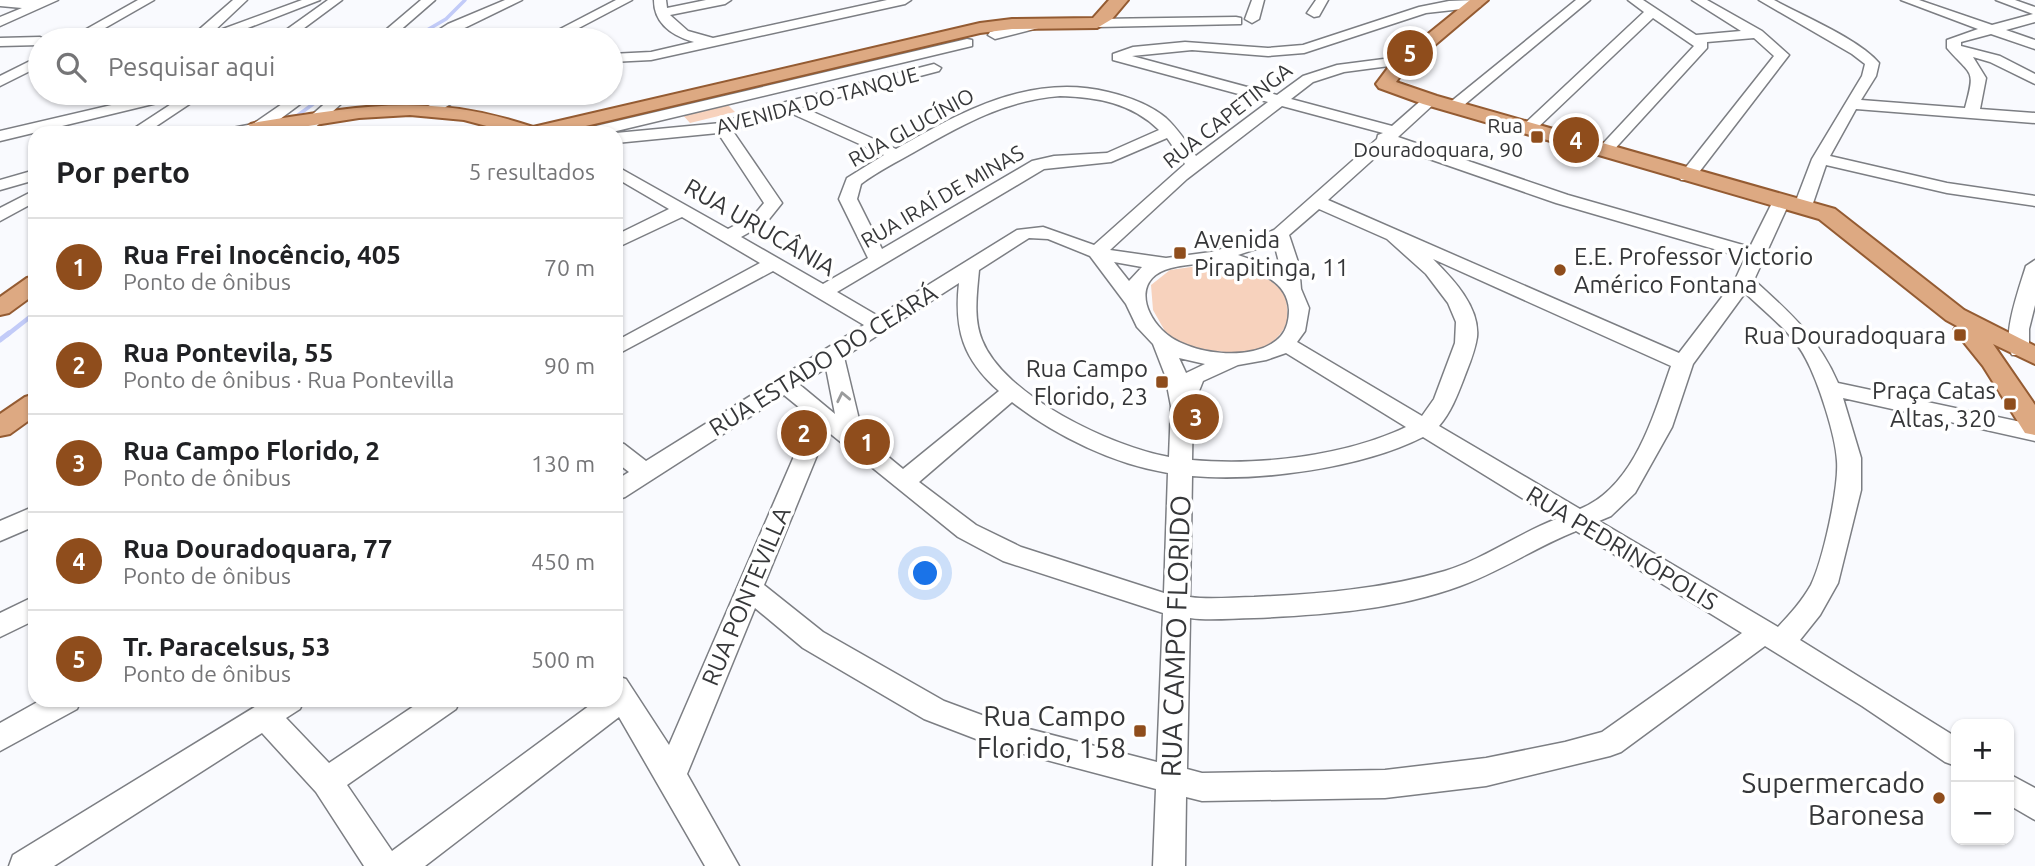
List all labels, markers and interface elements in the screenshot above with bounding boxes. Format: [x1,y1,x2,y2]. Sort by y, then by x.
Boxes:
pin: 5 [1387,27,1433,79]
search box [28,28,623,105]
icon: search [52,48,90,86]
text: Pesquisar aqui [108,52,275,81]
street label: RUA CAPETINGA [1158,57,1296,173]
street label: AVENIDA DO TANQUE [713,61,921,139]
street label: RUA GLUCÍNIO [844,83,978,171]
place label: Rua Douradoquara, 90 [1353,113,1523,161]
pin: 4 [1553,114,1599,166]
marker: Rua Douradoquara, 90 [1529,129,1545,145]
street label: RUA IRAÍ DE MINAS [856,140,1028,252]
text: Por perto [56,155,190,189]
text: 5 resultados [469,159,595,184]
street label: RUA URUCÂNIA [680,172,841,281]
place label: Avenida Pirapitinga, 11 [1194,226,1349,281]
text: Rua Frei Inocêncio, 405 [123,240,401,269]
place label: E.E. Professor Victorio Américo Fontana [1574,243,1813,298]
marker: Avenida Pirapitinga, 11 [1172,245,1188,261]
text: 1 [73,255,85,280]
text: 70 m [544,255,595,280]
marker: E.E. Professor Victorio Américo Fontana [1552,262,1568,278]
text: Ponto de ônibus [123,269,291,294]
street label: RUA ESTADO DO CEARÁ [704,278,942,441]
place label: Rua Douradoquara [1744,322,1946,349]
marker: Rua Douradoquara [1952,327,1968,343]
text: Rua Pontevila, 55 [123,338,333,367]
text: 2 [73,353,85,378]
text: 90 m [544,353,595,378]
place label: Rua Campo Florido, 23 [1026,355,1148,410]
text: Ponto de ônibus · Rua Pontevilla [123,367,454,392]
marker: Rua Campo Florido, 23 [1154,374,1170,390]
place label: Praça Catas Altas, 320 [1872,377,1996,432]
one-way arrow [837,391,851,403]
pin: 3 [1173,391,1219,443]
marker: Praça Catas Altas, 320 [2002,396,2018,412]
pin: 2 [781,407,827,459]
pin: 1 [844,416,890,468]
text: Rua Campo Florido, 2 [123,436,380,465]
text: 3 [73,451,85,476]
text: 130 m [531,451,595,476]
text: Ponto de ônibus [123,465,291,490]
street label: RUA PEDRINÓPOLIS [1522,479,1723,616]
street label: RUA CAMPO FLORIDO [1155,494,1195,778]
street label: RUA PONTEVILLA [696,502,796,689]
text: Rua Douradoquara, 77 [123,534,392,563]
text: 4 [73,549,85,574]
text: 450 m [531,549,595,574]
your location [908,556,942,590]
text: Ponto de ônibus [123,563,291,588]
text: Tr. Paracelsus, 53 [123,632,330,661]
text: 5 [73,647,85,672]
text: 500 m [531,647,595,672]
text: Ponto de ônibus [123,661,291,686]
place label: Rua Campo Florido, 158 [977,700,1126,763]
map controls [1951,719,2014,845]
button: + [1951,719,2014,782]
marker: Rua Campo Florido, 158 [1132,723,1148,739]
place label: Supermercado Baronesa [1742,767,1925,830]
button: − [1951,782,2014,845]
marker: Supermercado Baronesa [1931,790,1947,806]

